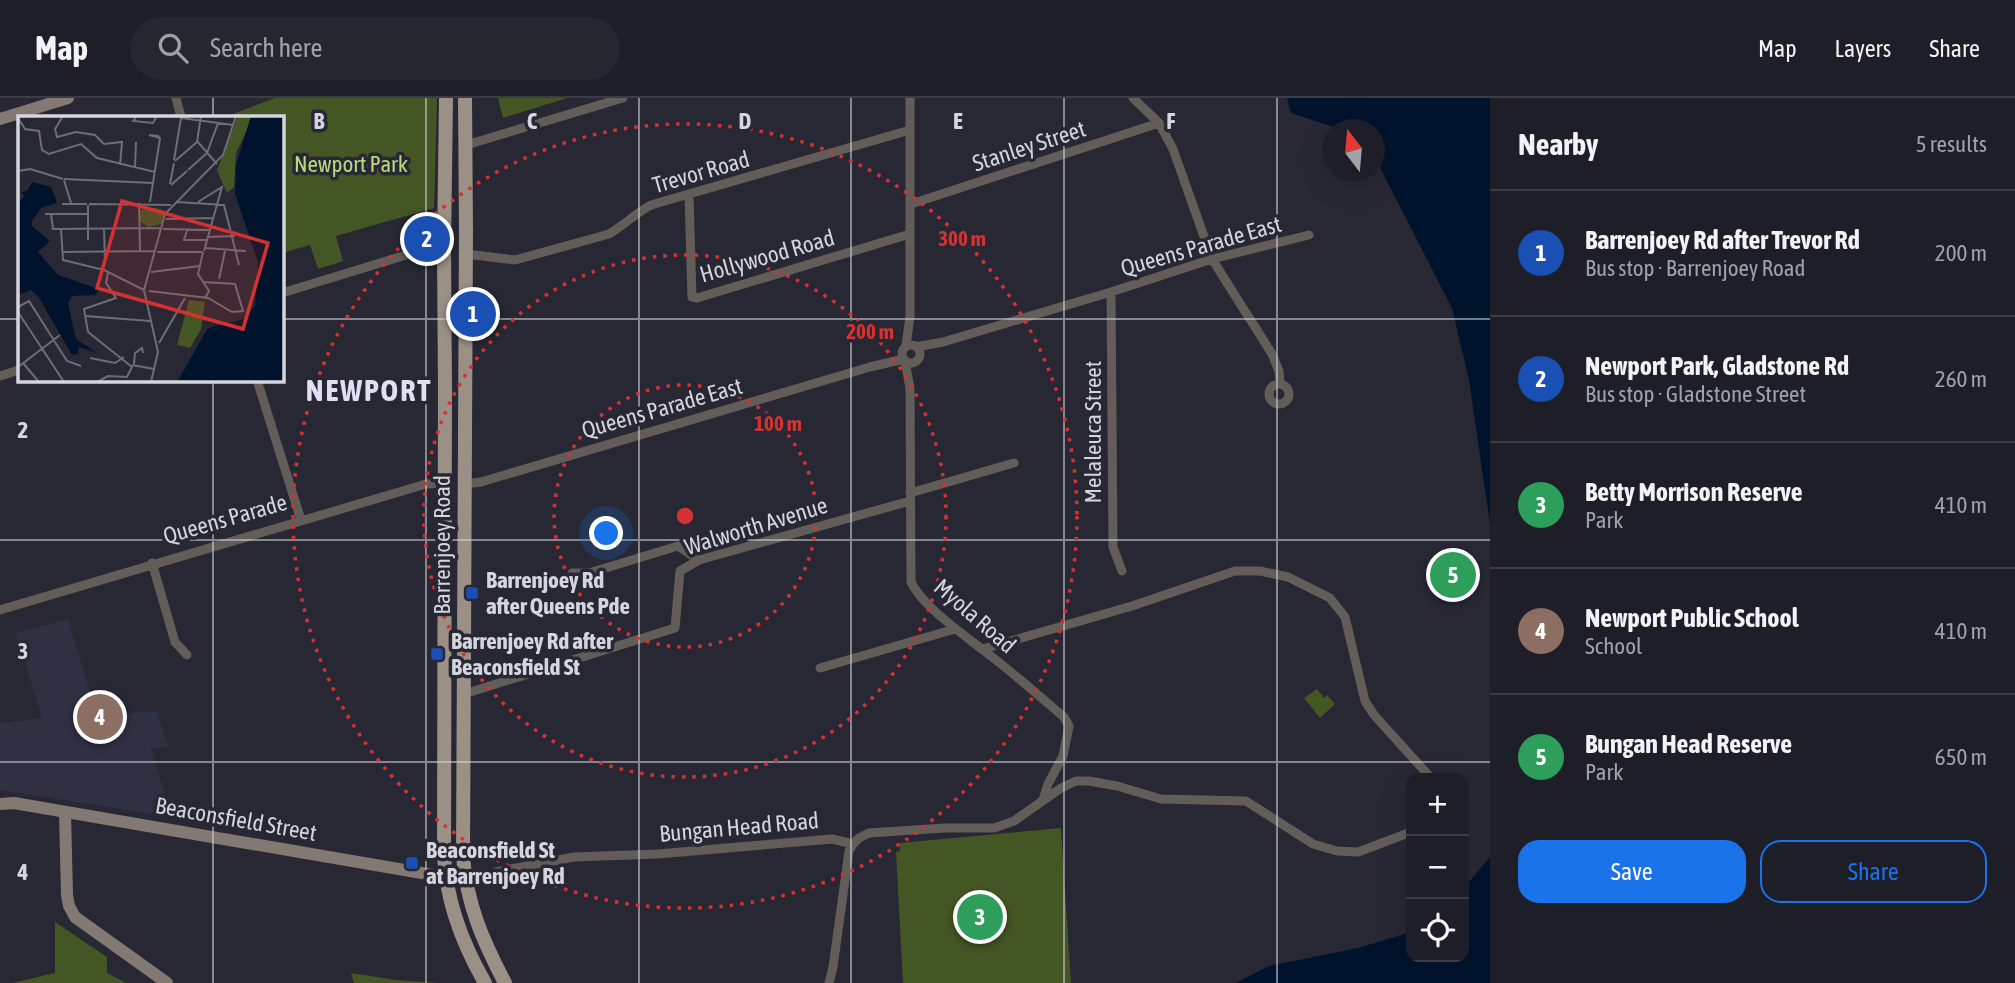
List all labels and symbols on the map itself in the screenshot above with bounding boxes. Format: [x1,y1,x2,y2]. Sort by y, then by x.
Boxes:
text: B [314,108,325,134]
text: C [527,108,538,134]
text: D [739,108,752,134]
text: E [953,108,963,134]
text: F [1166,108,1176,134]
inset map [18,116,284,382]
street label: Stanley Street [969,116,1089,176]
north arrow [1322,119,1385,182]
street label: Trevor Road [650,146,752,198]
park label: Newport Park [294,151,408,177]
street label: Queens Parade East [1118,211,1284,281]
pin: 2 [404,213,450,265]
street label: Hollywood Road [697,224,837,288]
text: 300 m [938,226,986,250]
pin: 1 [450,288,496,340]
text: 200 m [846,319,894,343]
street label: Melaleuca Street [1080,361,1106,503]
district label: NEWPORT [306,373,432,407]
street label: Queens Parade East [579,373,745,443]
text: 100 m [754,411,802,435]
text: 2 [18,417,28,443]
street label: Barrenjoey Road [429,475,455,615]
street label: Queens Parade [160,489,290,549]
street label: Walworth Avenue [681,492,831,560]
centre of rings [673,504,697,528]
your location [589,516,623,550]
pin: 5 [1430,549,1476,601]
place label: Barrenjoey Rd after Queens Pde [486,567,630,619]
street label: Myola Road [929,574,1021,658]
marker: Barrenjoey Rd after Queens Pde [464,585,480,601]
place label: Barrenjoey Rd after Beaconsfield St [451,628,614,680]
text: 3 [18,638,28,664]
marker: Barrenjoey Rd after Beaconsfield St [429,646,445,662]
pin: 4 [77,691,123,743]
street label: Beaconsfield Street [153,792,319,846]
street label: Bungan Head Road [658,807,820,847]
place label: Beaconsfield St at Barrenjoey Rd [426,837,565,889]
marker: Beaconsfield St at Barrenjoey Rd [404,855,420,871]
text: 4 [17,859,29,885]
pin: 3 [957,891,1003,943]

